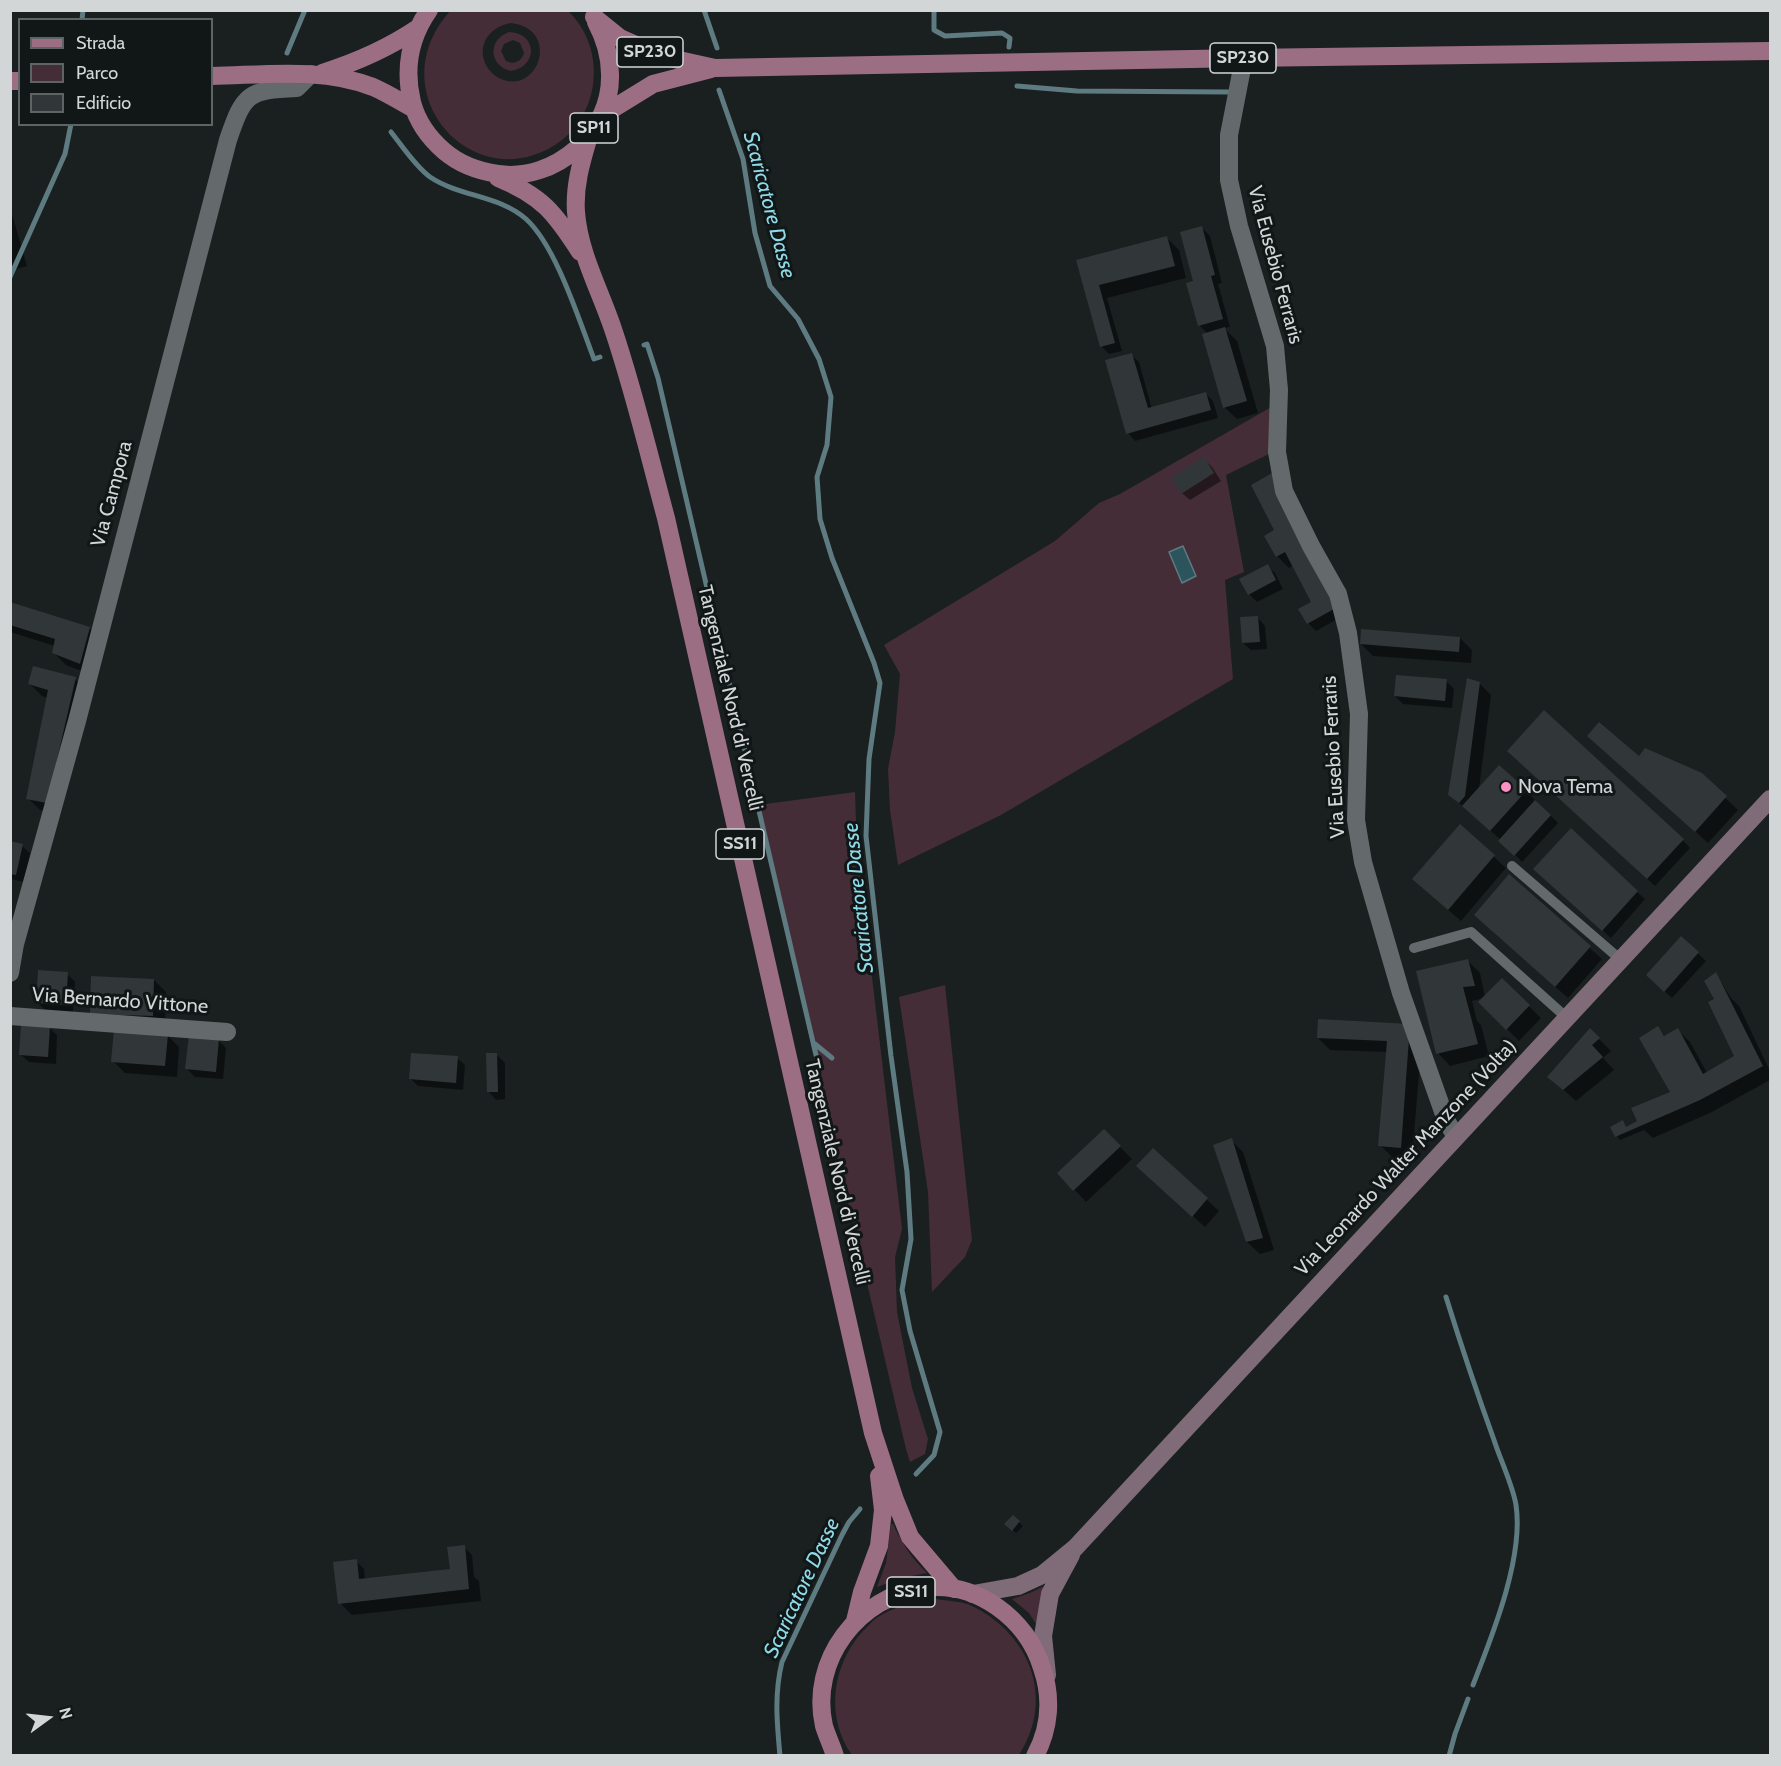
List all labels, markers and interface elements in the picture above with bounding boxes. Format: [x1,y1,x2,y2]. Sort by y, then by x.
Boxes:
legend [18,18,213,126]
text: Strada [76,32,125,54]
road number: SP230 [617,37,683,67]
road number: SP230 [1210,43,1276,73]
text: Parco [76,62,118,84]
text: Edificio [76,92,131,114]
road number: SP11 [570,113,618,143]
water label: Scaricatore Dasse [737,129,801,281]
street label: Via Eusebio Ferraris [1242,183,1308,347]
street label: Via Campora [86,438,138,550]
street label: Tangenziale Nord di Vercelli [692,583,768,813]
street label: Via Eusebio Ferraris [1318,675,1350,839]
place label: Nova Tema [1518,775,1613,799]
marker: Nova Tema [1499,780,1513,794]
water label: Scaricatore Dasse [839,822,879,974]
road number: SS11 [716,829,764,859]
street label: Via Bernardo Vittone [31,983,209,1019]
street label: Via Leonardo Walter Manzone (Volta) [1290,1035,1522,1281]
street label: Tangenziale Nord di Vercelli [799,1057,875,1287]
water label: Scaricatore Dasse [759,1514,845,1662]
road number: SS11 [887,1577,935,1607]
north arrow [18,1688,78,1748]
text: N [55,1705,77,1721]

